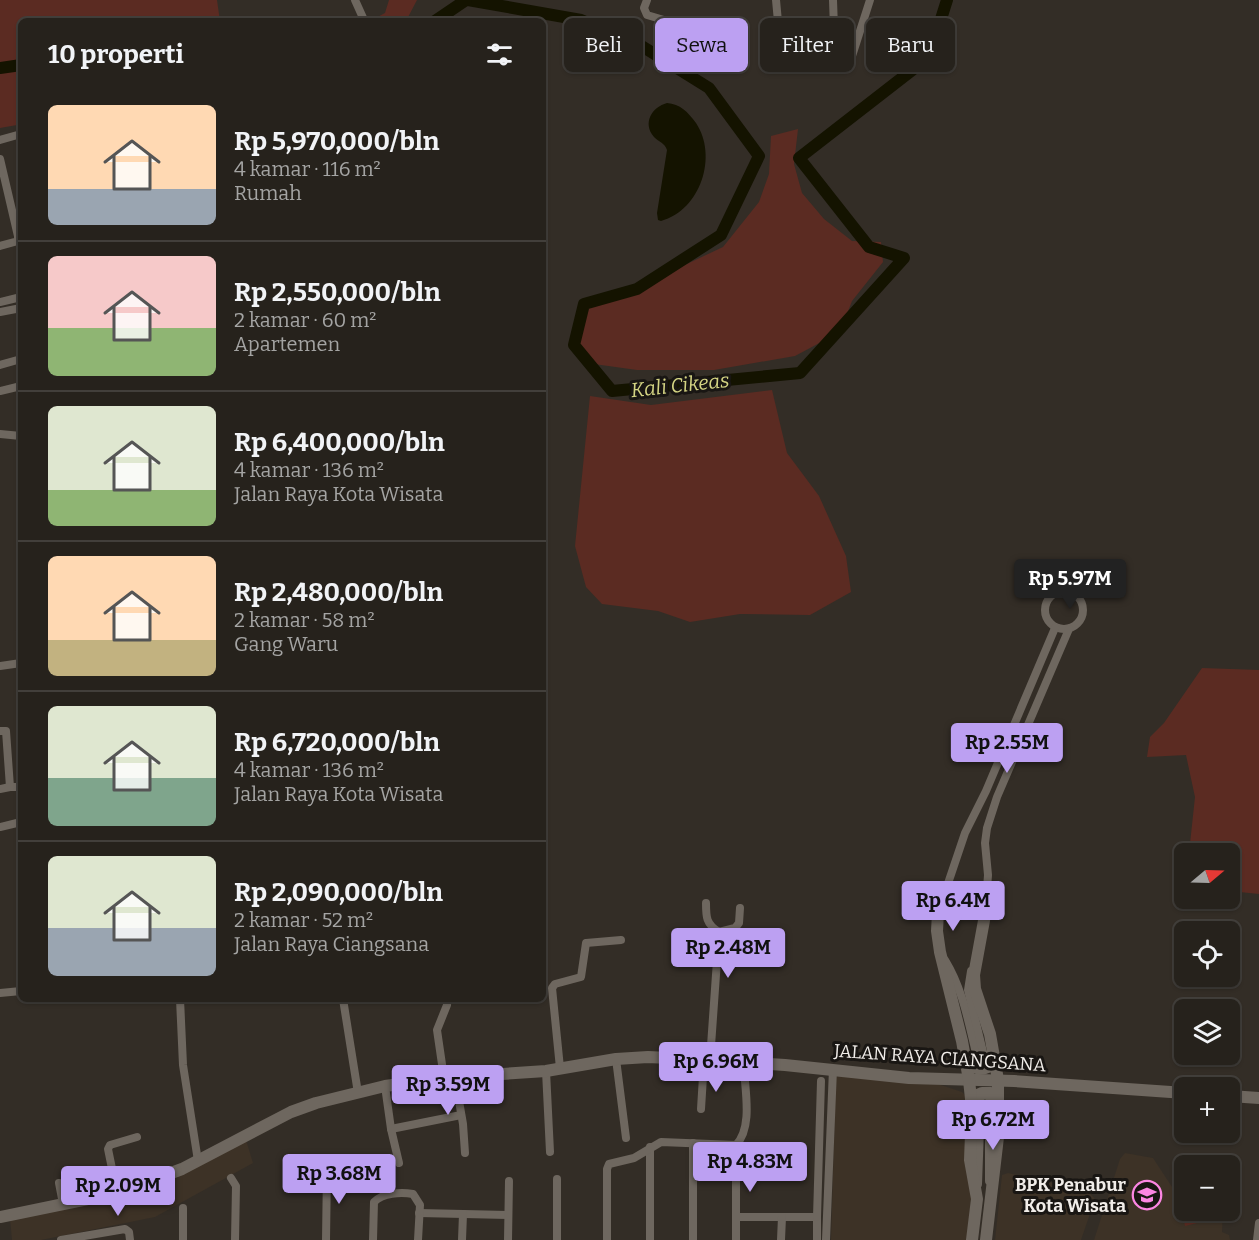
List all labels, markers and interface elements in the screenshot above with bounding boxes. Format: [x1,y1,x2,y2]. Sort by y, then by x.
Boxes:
chip: Beli [564,18,643,72]
chip: Sewa [655,18,748,72]
chip: Filter [760,18,854,72]
chip: Baru [866,18,955,72]
icon: filters [483,38,516,71]
text: 10 properti [48,39,184,70]
text: Rp 5,970,000/bln [234,126,440,157]
icon: home [96,129,168,201]
text: 4 kamar · 116 m² [234,157,381,181]
text: Rumah [234,181,302,205]
text: Rp 2,550,000/bln [234,277,441,308]
icon: home [96,280,168,352]
text: 2 kamar · 60 m² [234,308,376,332]
text: Apartemen [234,332,340,356]
water label: Kali Cikeas [629,368,731,402]
text: Rp 6,400,000/bln [234,427,445,458]
icon: home [96,430,168,502]
text: 4 kamar · 136 m² [234,458,384,482]
text: Jalan Raya Kota Wisata [234,482,443,506]
pin: Rp 5.97M [1008,559,1132,610]
text: Rp 5.97M [1028,566,1112,590]
text: Rp 2,480,000/bln [234,577,443,608]
icon: home [96,580,168,652]
text: 2 kamar · 58 m² [234,608,375,632]
text: Gang Waru [234,632,338,656]
pin: Rp 2.55M [945,723,1069,774]
text: Rp 6,720,000/bln [234,727,440,758]
icon: home [96,730,168,802]
text: Rp 2.55M [965,730,1049,754]
text: 4 kamar · 136 m² [234,758,384,782]
text: Jalan Raya Kota Wisata [234,782,443,806]
north arrow [1174,843,1240,909]
map controls [1174,843,1240,1221]
text: Rp 2,090,000/bln [234,877,443,908]
icon: home [96,880,168,952]
pin: Rp 6.4M [898,881,1008,932]
text: Rp 6.4M [916,888,990,912]
text: 2 kamar · 52 m² [234,908,373,932]
button: locate [1174,921,1240,987]
pin: Rp 2.48M [666,928,790,979]
text: Jalan Raya Ciangsana [234,932,429,956]
text: Rp 2.48M [685,935,771,959]
button: layers [1174,999,1240,1065]
street label: JALAN RAYA CIANGSANA [832,1040,1047,1076]
pin: Rp 6.96M [654,1042,778,1093]
text: Rp 6.96M [673,1049,759,1073]
pin: Rp 3.59M [386,1065,510,1116]
text: Rp 3.59M [406,1072,490,1096]
button: + [1174,1077,1240,1143]
pin: Rp 6.72M [931,1100,1055,1151]
text: Rp 6.72M [951,1107,1035,1131]
pin: Rp 4.83M [688,1142,812,1193]
text: Rp 4.83M [707,1149,793,1173]
pin: Rp 3.68M [277,1154,401,1205]
button: − [1174,1155,1240,1221]
text: Rp 3.68M [297,1161,381,1185]
pin: Rp 2.09M [56,1166,180,1217]
text: Rp 2.09M [75,1173,161,1197]
place label: BPK Penabur Kota Wisata [1015,1174,1127,1217]
school or university icon: BPK Penabur Kota Wisata [1131,1179,1163,1211]

